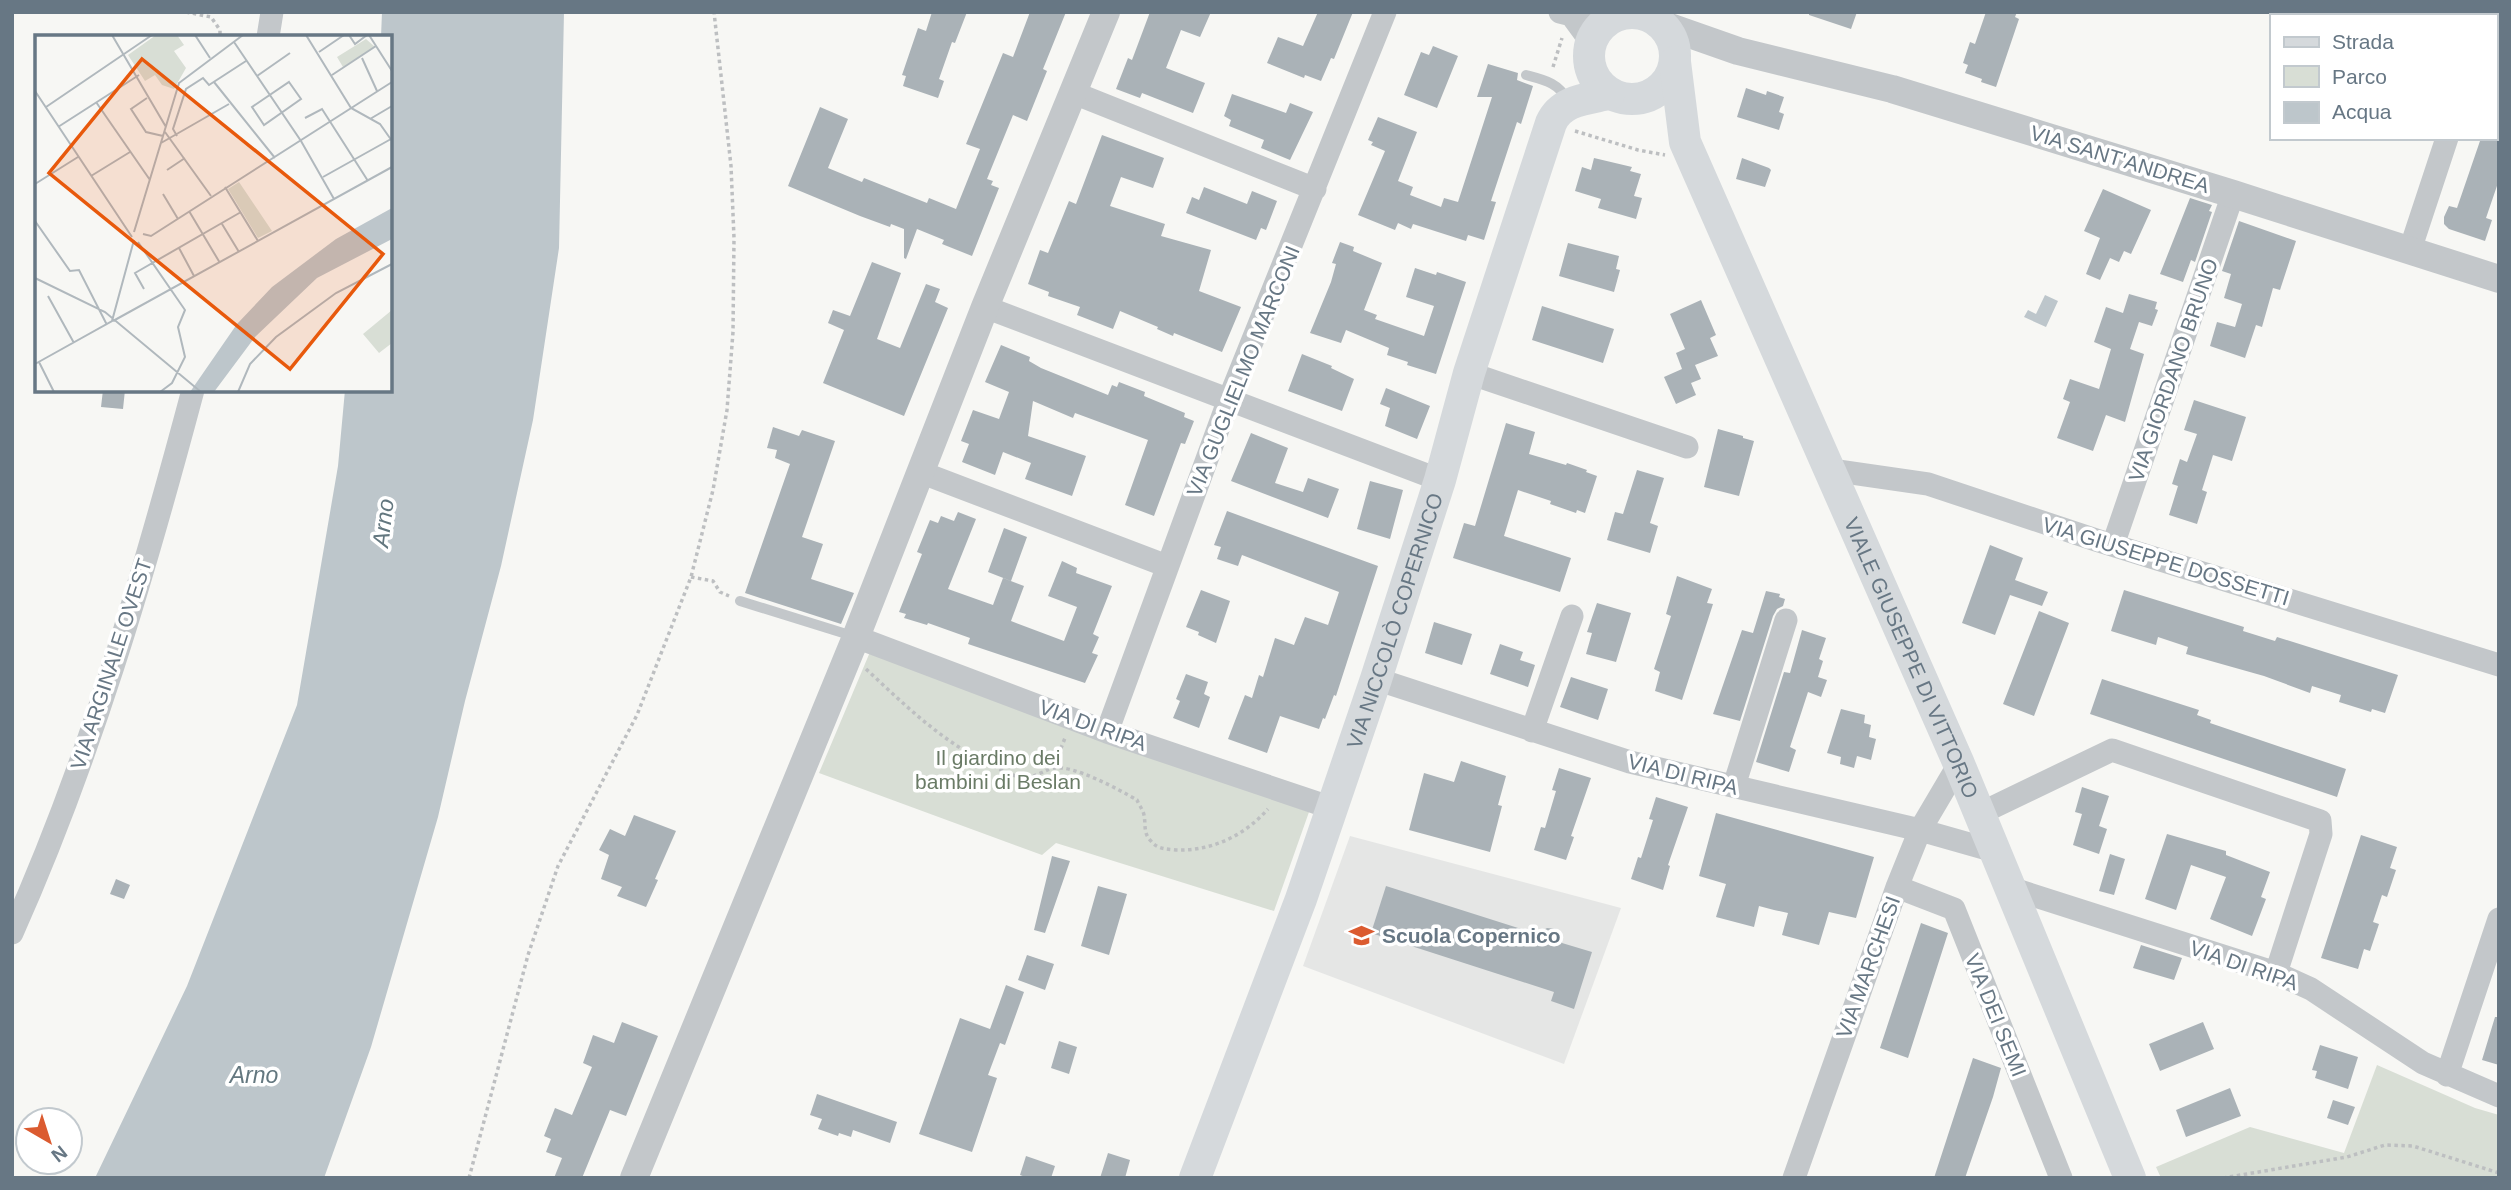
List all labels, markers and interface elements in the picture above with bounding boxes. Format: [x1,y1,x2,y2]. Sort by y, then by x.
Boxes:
legend [2270,14,2497,140]
text: Strada [2332,30,2394,53]
inset map [35,35,392,392]
text: Parco [2332,65,2387,88]
text: Acqua [2332,100,2392,123]
street label: VIA SANT'ANDREA [2028,121,2212,197]
street label: VIA GUGLIELMO MARCONI [1182,242,1304,500]
street label: VIA GIORDANO BRUNO [2124,255,2222,485]
street label: VIA NICCOLÒ COPERNICO [1342,490,1447,751]
water label: Arno [367,497,399,551]
street label: VIA GIUSEPPE DOSSETTI [2040,512,2292,610]
street label: VIALE GIUSEPPE DI VITTORIO [1840,514,1983,802]
street label: VIA ARGINALE OVEST [66,555,156,772]
street label: VIA DI RIPA [1036,695,1150,755]
park label: Il giardino dei bambini di Beslan [915,746,1081,793]
street label: VIA DI RIPA [1625,749,1741,799]
street label: VIA MARCHESI [1832,893,1904,1041]
school or university icon: Scuola Copernico [1348,921,1376,949]
place label: Scuola Copernico [1382,924,1561,947]
street label: VIA DI RIPA [2187,936,2301,994]
street label: VIA DEI SEMI [1961,950,2031,1080]
water label: Arno [228,1062,278,1088]
north arrow [14,1106,84,1176]
text: N [47,1141,71,1166]

